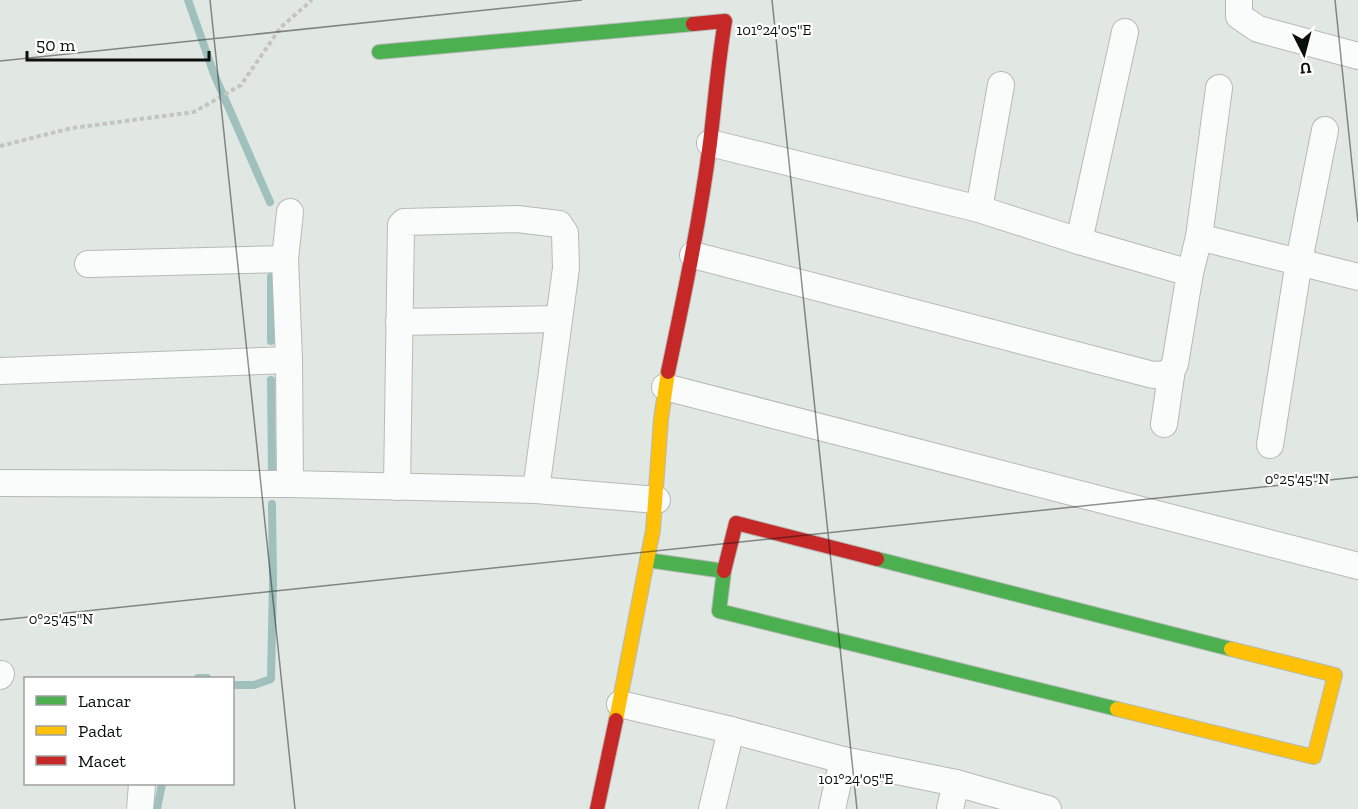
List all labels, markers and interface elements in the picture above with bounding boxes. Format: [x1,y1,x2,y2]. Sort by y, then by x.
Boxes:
text: 101°24'05"E [737,21,812,39]
scale bar [27,24,208,62]
north arrow [1274,24,1334,84]
text: 50 m [36,34,76,56]
text: U [1298,58,1312,79]
text: 0°25'45"N [1265,470,1329,488]
text: 0°25'45"N [29,610,93,628]
legend [24,677,234,785]
text: Lancar [78,690,131,712]
text: Padat [78,720,122,742]
text: Macet [78,750,126,772]
text: 101°24'05"E [819,770,894,788]

